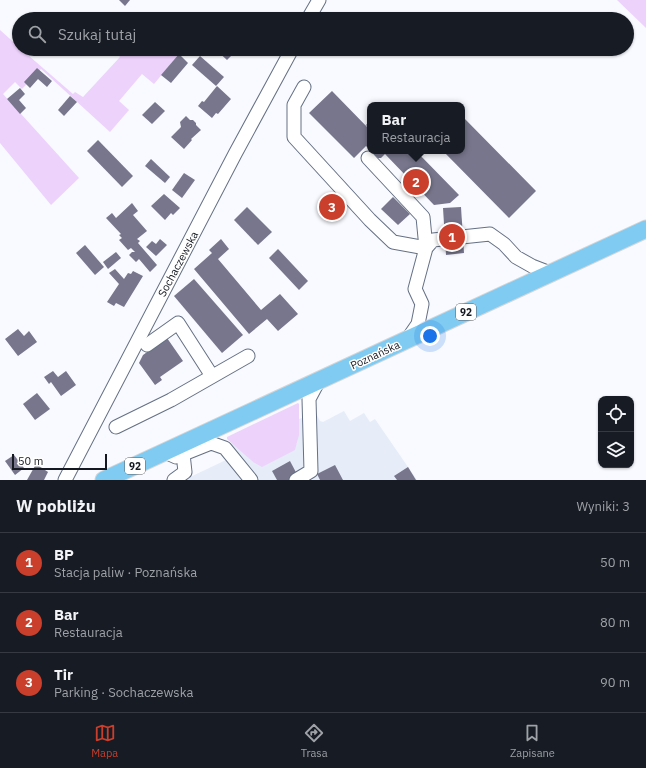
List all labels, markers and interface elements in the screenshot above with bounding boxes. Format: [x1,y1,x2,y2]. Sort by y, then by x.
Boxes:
search box [12,12,634,56]
icon: search [26,23,48,45]
text: Szukaj tutaj [58,25,136,44]
popup [367,102,465,154]
text: Bar [382,110,406,129]
text: Restauracja [382,129,450,146]
pin: 2 [403,167,429,197]
pin: 3 [319,192,345,222]
pin: 1 [439,222,465,252]
street label: Sochaczewska [155,229,201,299]
road number: 92 [456,304,476,320]
your location [420,326,440,346]
street label: Poznańska [348,337,402,373]
map controls [598,396,634,468]
button: locate [598,396,634,432]
button: layers [598,432,634,468]
scale bar [12,452,107,471]
text: 50 m [18,454,43,468]
road number: 92 [125,458,145,474]
text: W pobliżu [16,495,96,517]
text: Wyniki: 3 [577,498,630,515]
text: BP [54,545,74,564]
text: 1 [25,554,33,571]
text: 50 m [600,554,630,571]
text: Stacja paliw · Poznańska [54,564,197,581]
text: Bar [54,605,79,624]
text: 2 [25,614,33,631]
text: 80 m [600,614,630,631]
text: Restauracja [54,624,123,641]
text: Tir [54,665,73,684]
text: 3 [25,674,33,691]
text: 90 m [600,674,630,691]
text: Parking · Sochaczewska [54,684,193,701]
tab: Mapa [91,722,118,760]
tab: Trasa [301,722,328,760]
tab: Zapisane [510,722,555,760]

